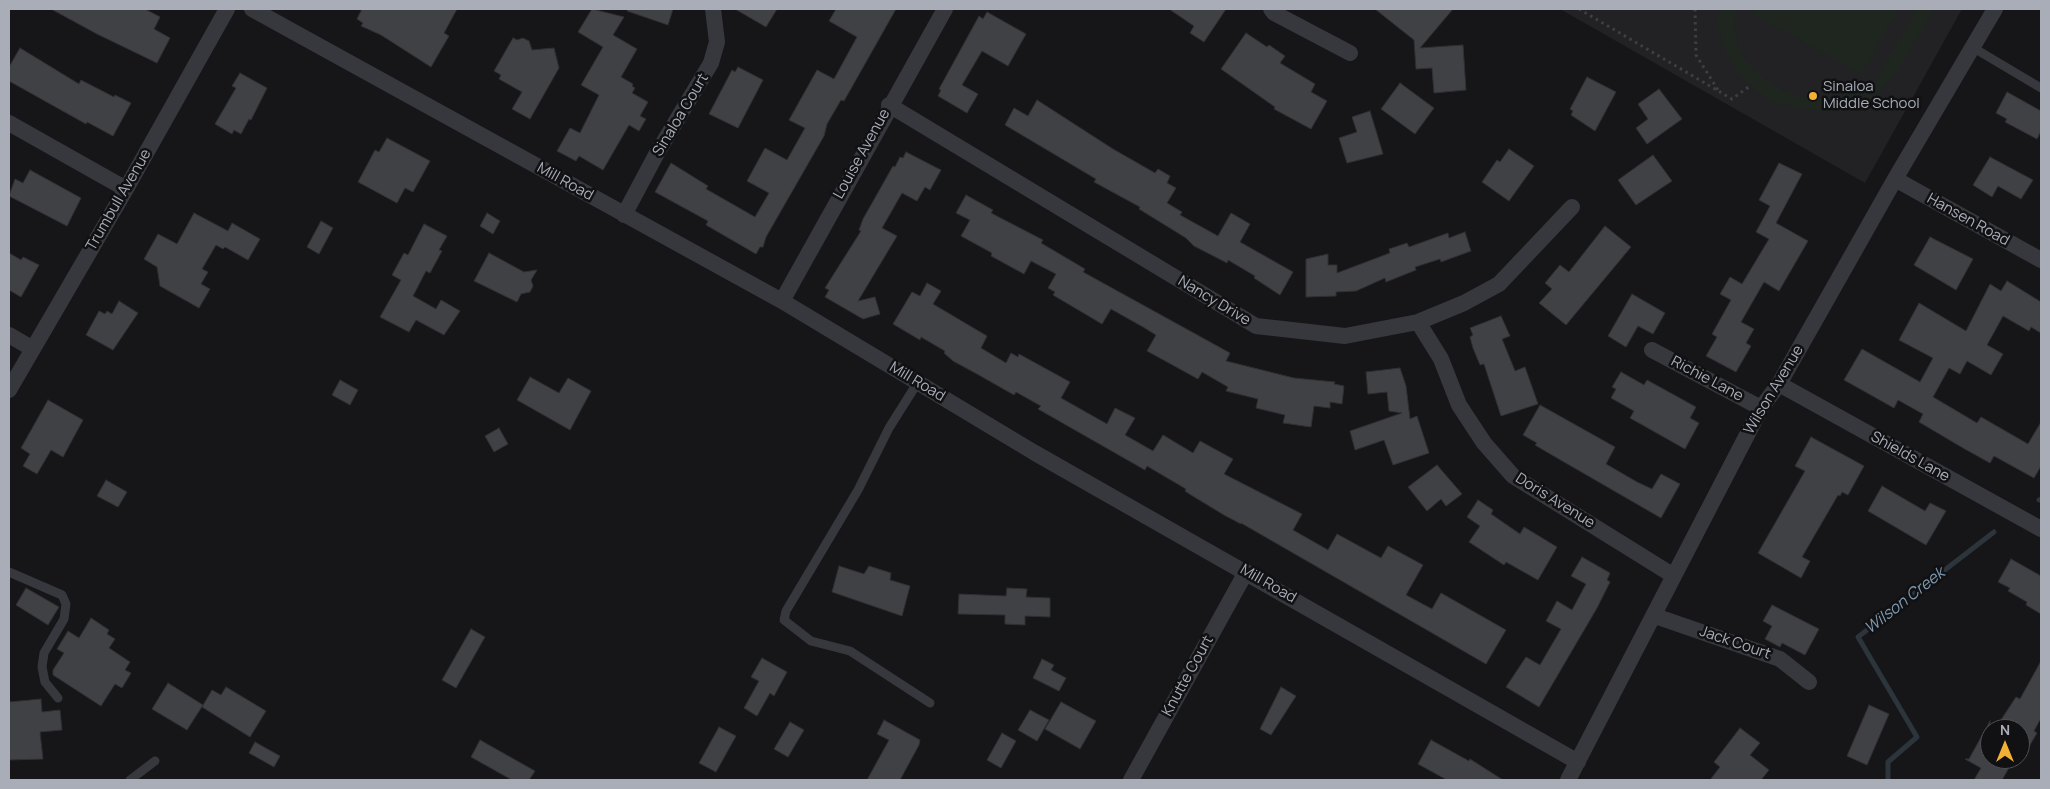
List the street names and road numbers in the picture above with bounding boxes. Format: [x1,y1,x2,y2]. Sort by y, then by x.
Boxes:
street label: Sinaloa Court [649,70,713,160]
street label: Louise Avenue [830,106,894,202]
street label: Trumbull Avenue [83,146,155,254]
street label: Mill Road [534,159,596,205]
street label: Hansen Road [1924,190,2012,250]
street label: Nancy Drive [1174,272,1254,330]
street label: Wilson Avenue [1740,342,1808,438]
street label: Richie Lane [1668,352,1746,406]
street label: Mill Road [886,358,948,406]
street label: Shields Lane [1867,428,1953,486]
street label: Doris Avenue [1512,469,1598,533]
street label: Mill Road [1237,561,1299,607]
street label: Jack Court [1697,622,1773,664]
street label: Knutte Court [1158,632,1218,720]

